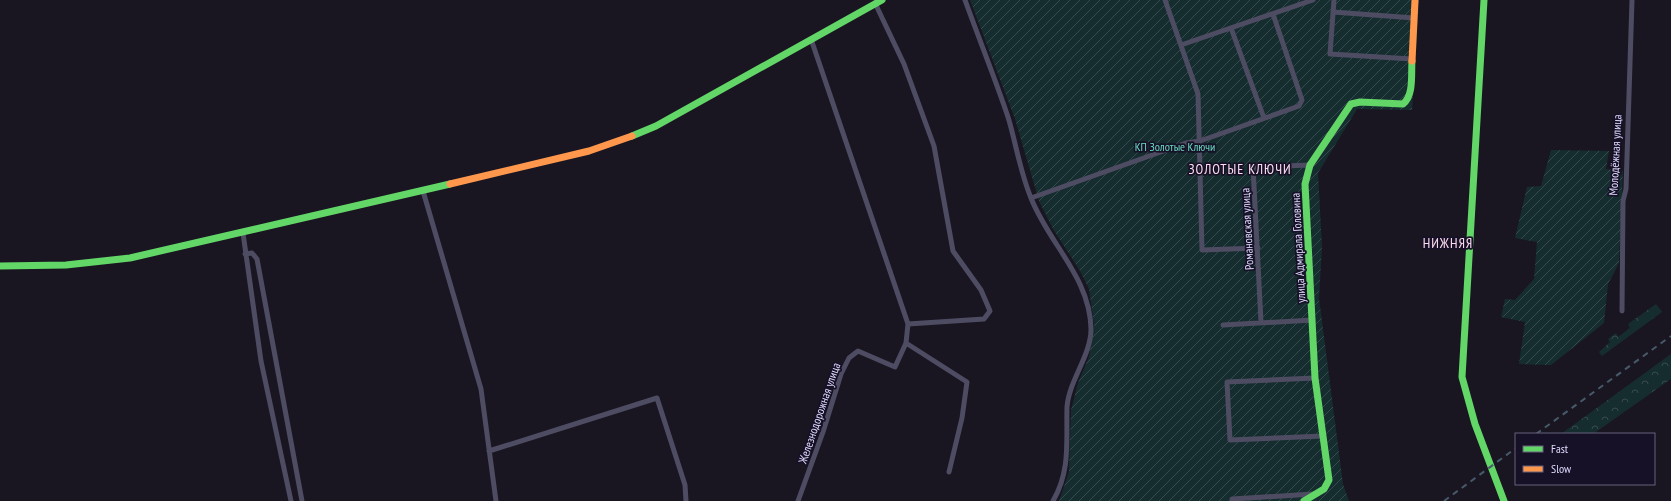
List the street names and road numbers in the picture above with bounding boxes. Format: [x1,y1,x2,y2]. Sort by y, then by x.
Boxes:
street label: Молодёжная улица [1605,114,1625,196]
street label: Романовская улица [1237,187,1257,270]
street label: улица Адмирала Головина [1288,192,1308,303]
street label: Железнодорожная улица [794,360,843,466]

